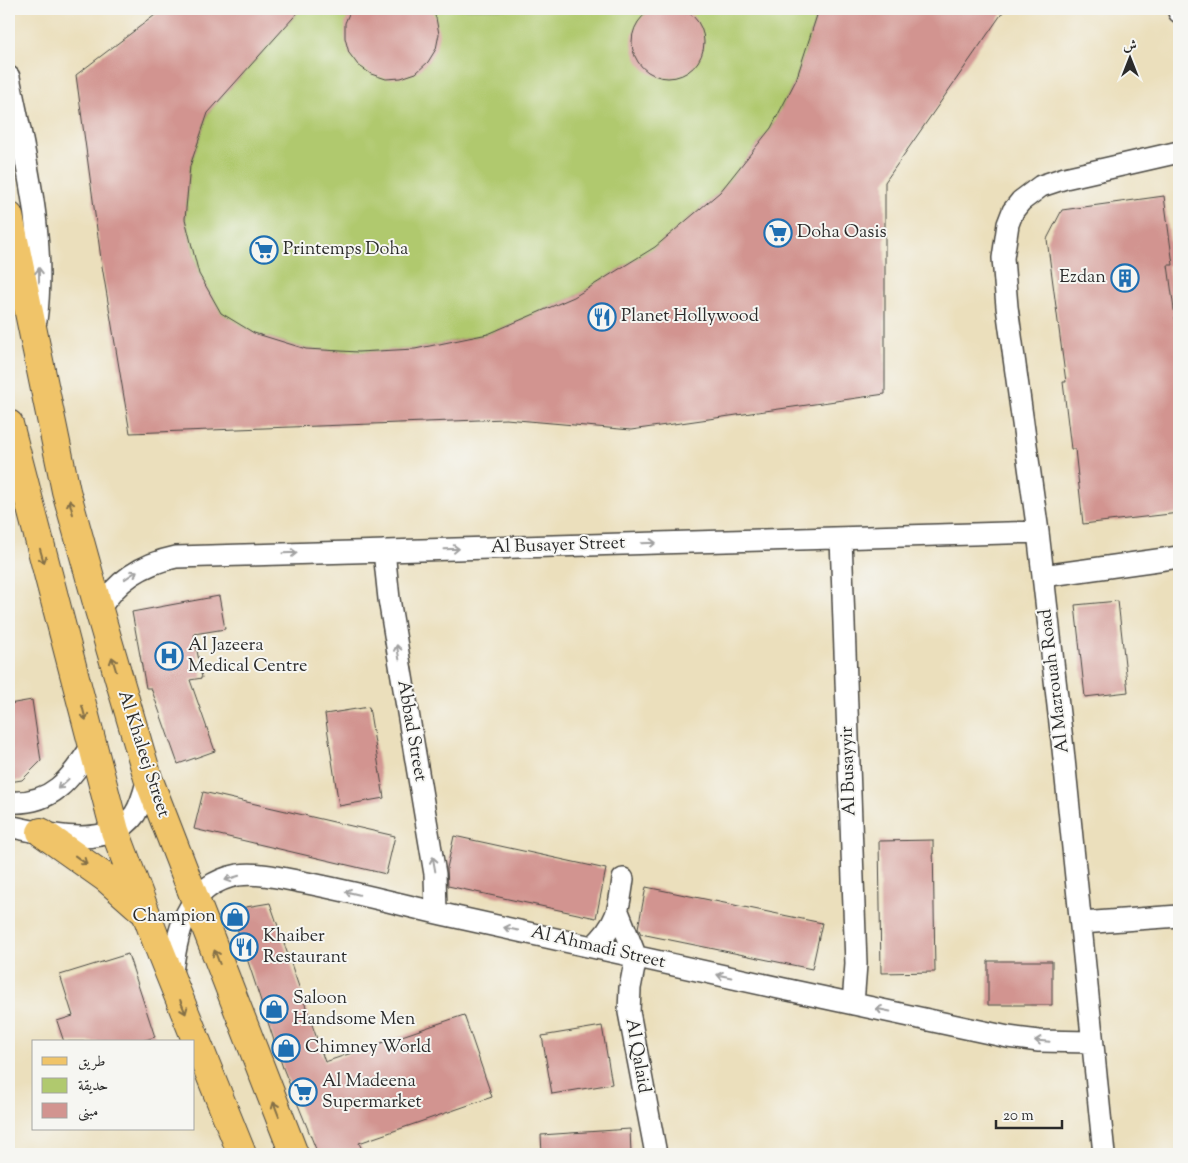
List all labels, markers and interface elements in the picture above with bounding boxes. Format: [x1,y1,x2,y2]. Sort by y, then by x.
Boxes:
north arrow [1106,32,1156,82]
text: ش [1123,37,1137,57]
supermarket icon: Doha Oasis [763,218,793,248]
place label: Doha Oasis [797,220,887,246]
supermarket icon: Printemps Doha [249,235,279,265]
place label: Printemps Doha [283,237,408,263]
building icon: Ezdan [1110,263,1140,293]
place label: Ezdan [1059,265,1106,291]
one-way arrow [34,267,44,284]
restaurant icon: Planet Hollywood [587,302,617,332]
place label: Planet Hollywood [621,304,759,330]
one-way arrow [66,500,75,516]
street label: Al Busayer Street [490,531,626,561]
one-way arrow [641,538,657,548]
one-way arrow [444,544,460,554]
one-way arrow [38,548,47,564]
one-way arrow [281,549,297,558]
one-way arrow [124,570,138,580]
street label: Al Mazrouah Road [1033,607,1077,755]
place label: Al Jazeera Medical Centre [188,633,307,680]
hospital icon: Al Jazeera Medical Centre [154,641,184,671]
one-way arrow [393,644,403,660]
one-way arrow [109,656,119,672]
street label: Abbad Street [389,678,433,784]
street label: Al Khaleej Street [110,687,176,821]
one-way arrow [80,705,89,721]
street label: Al Busayyir [834,725,864,816]
one-way arrow [57,778,70,790]
one-way arrow [74,855,88,865]
one-way arrow [428,856,438,872]
one-way arrow [224,874,240,883]
one-way arrow [345,888,361,897]
shop icon: Champion [220,902,250,932]
place label: Champion [132,904,216,930]
street label: Al Ahmadi Street [528,920,668,976]
place label: Khaiber Restaurant [263,924,347,971]
one-way arrow [503,924,519,933]
restaurant icon: Khaiber Restaurant [229,932,259,962]
one-way arrow [212,950,221,966]
one-way arrow [716,971,732,980]
place label: Saloon Handsome Men [293,986,416,1033]
shop icon: Saloon Handsome Men [259,994,289,1024]
one-way arrow [178,999,188,1014]
one-way arrow [875,1005,891,1015]
street label: Al Qalaid [618,1017,656,1095]
shop icon: Chimney World [271,1033,301,1063]
place label: Chimney World [305,1035,431,1061]
one-way arrow [1034,1036,1050,1046]
legend [32,1040,195,1130]
text: طريق [78,1052,105,1073]
place label: Al Madeena Supermarket [322,1069,422,1116]
text: حديقة [78,1076,108,1097]
supermarket icon: Al Madeena Supermarket [288,1077,318,1107]
scale bar [996,1098,1062,1130]
text: مبنى [78,1102,98,1123]
one-way arrow [271,1102,280,1117]
text: 20 m [1003,1106,1034,1127]

